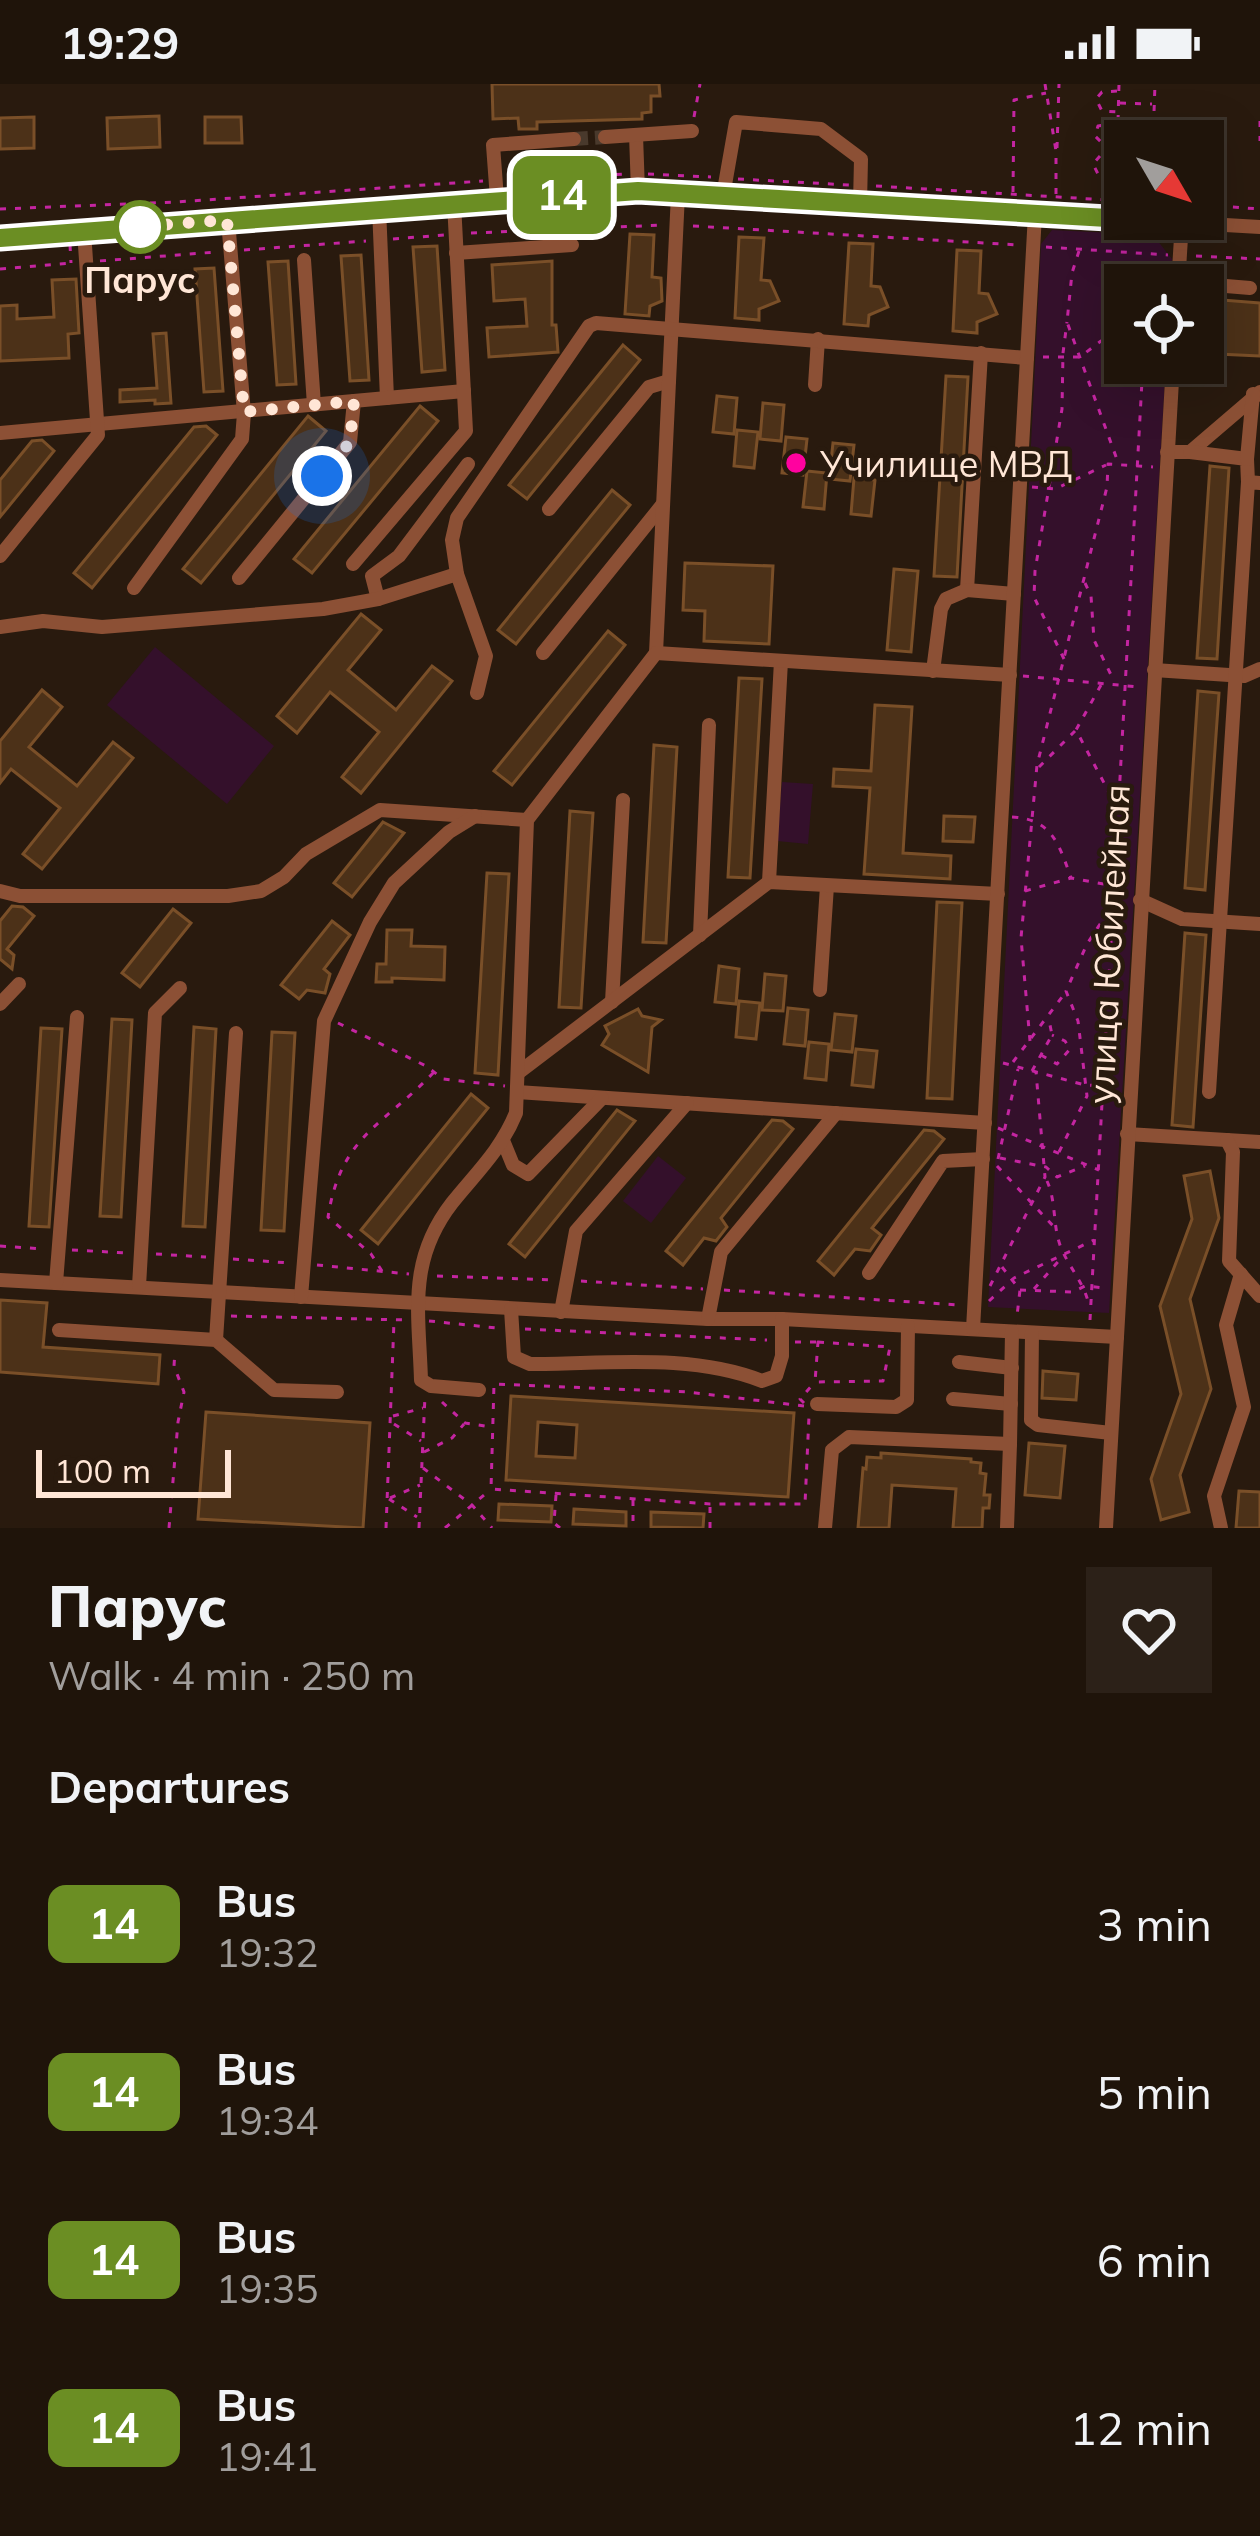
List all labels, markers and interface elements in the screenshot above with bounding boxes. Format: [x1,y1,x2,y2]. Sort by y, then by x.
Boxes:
text: 19:29 [60,14,179,70]
north arrow [1104,120,1224,240]
map controls [1104,120,1224,384]
line badge: 14 [508,156,616,234]
text: 14 [537,168,587,221]
marker: Парус [115,202,165,252]
place label: Парус [84,257,196,302]
button: locate [1104,264,1224,384]
place label: Училище МВД [819,441,1072,486]
your location [292,446,352,506]
marker: Училище МВД [783,450,809,476]
street label: улица Юбилейная [1077,783,1139,1105]
scale bar [36,1444,231,1497]
text: 100 m [54,1450,151,1491]
button: heart [1086,1567,1212,1693]
text: Парус [48,1570,227,1641]
text: Walk · 4 min · 250 m [48,1651,415,1700]
text: Departures [48,1758,290,1814]
text: Bus [216,1872,296,1928]
text: 3 min [1097,1896,1212,1952]
text: 14 [89,1897,139,1950]
text: 19:32 [216,1928,319,1977]
text: Bus [216,2040,296,2096]
text: 5 min [1097,2064,1212,2120]
text: 14 [89,2065,139,2118]
text: 19:34 [216,2096,319,2145]
text: Bus [216,2208,296,2264]
text: 6 min [1097,2232,1212,2288]
text: 14 [89,2233,139,2286]
text: 19:35 [216,2264,319,2313]
text: Bus [216,2376,296,2432]
text: 12 min [1070,2400,1212,2456]
text: 14 [89,2401,139,2454]
text: 19:41 [216,2432,319,2481]

